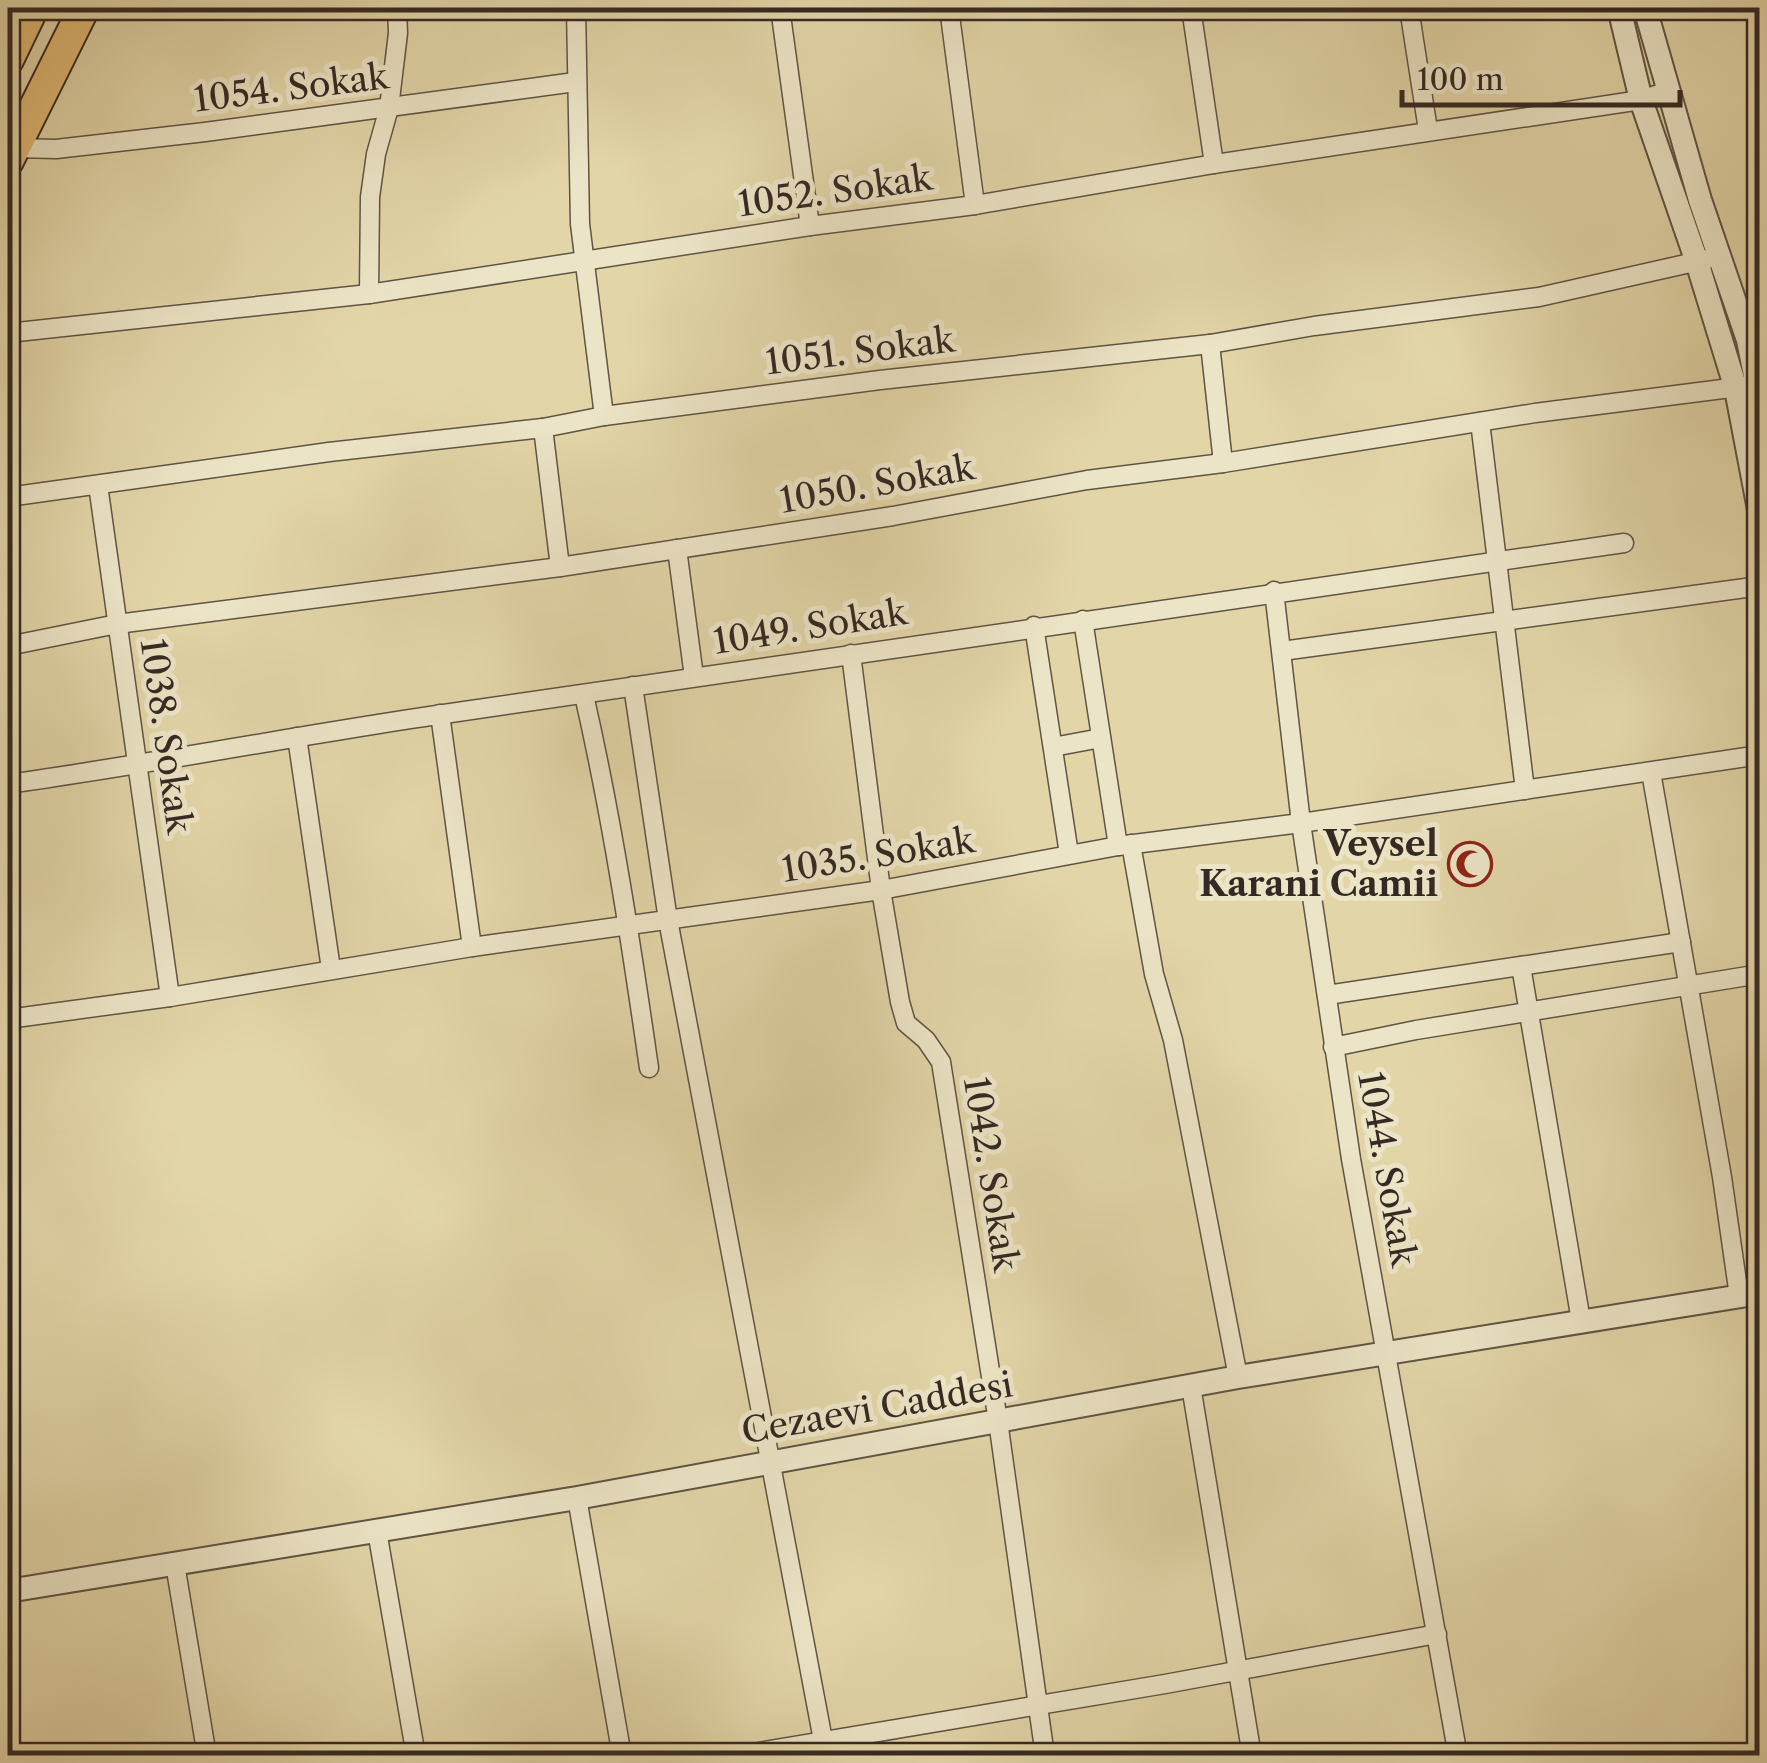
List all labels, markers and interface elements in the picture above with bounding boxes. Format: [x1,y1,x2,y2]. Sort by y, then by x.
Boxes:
scale bar [1402,45,1680,107]
street label: 1054. Sokak [191,54,392,121]
text: 100 m [1417,61,1504,98]
street label: 1052. Sokak [735,155,936,225]
street label: 1051. Sokak [763,317,958,383]
street label: 1050. Sokak [776,445,979,522]
street label: 1049. Sokak [710,590,911,663]
street label: 1038. Sokak [132,636,202,838]
street label: 1035. Sokak [779,818,979,891]
place label: Veysel Karani Camii [1199,822,1438,905]
mosque icon: Veysel Karani Camii [1447,841,1493,887]
street label: 1044. Sokak [1349,1068,1426,1271]
street label: 1042. Sokak [955,1074,1028,1276]
street label: Cezaevi Caddesi [738,1362,1016,1453]

